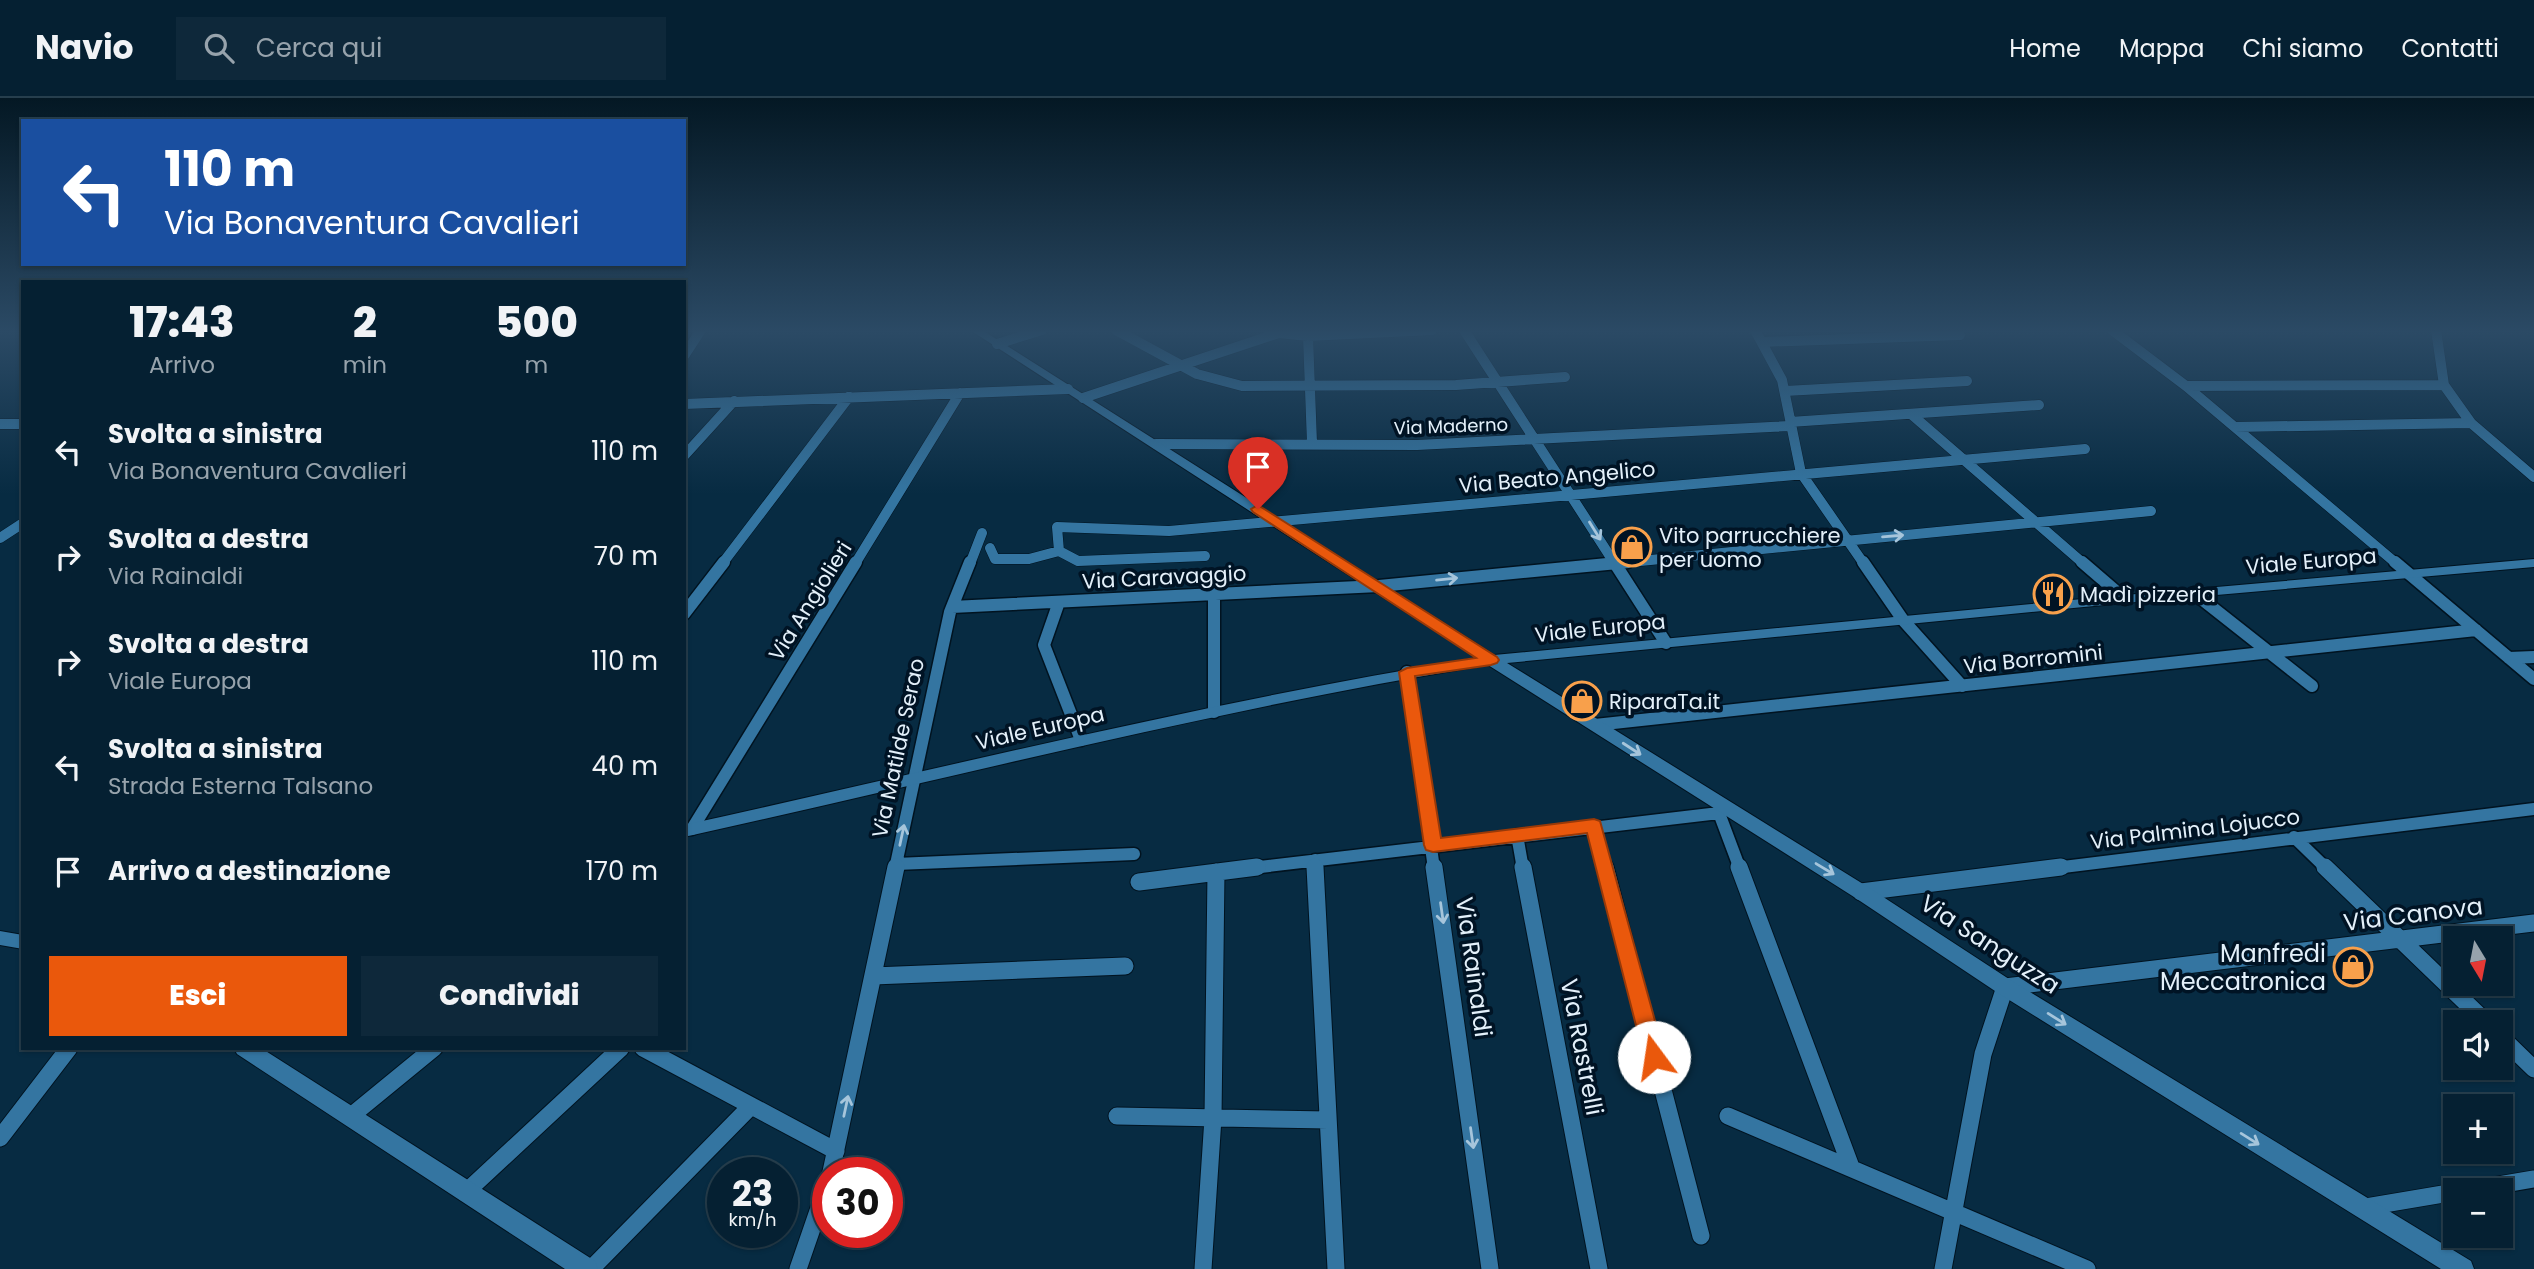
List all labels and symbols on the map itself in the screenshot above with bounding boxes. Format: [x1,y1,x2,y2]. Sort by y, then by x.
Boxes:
street label: Via Maderno [1393,412,1509,440]
pin [1228,437,1288,509]
street label: Via Beato Angelico [1457,454,1657,500]
one-way arrow [1588,521,1602,541]
place label: Vito parrucchiere per uomo [1659,521,1841,574]
shop icon: Vito parrucchiere per uomo [1611,526,1653,568]
one-way arrow [1881,529,1903,542]
street label: Via Angiolieri [762,536,858,666]
street label: Viale Europa [2244,541,2378,581]
street label: Via Caravaggio [1081,558,1247,596]
one-way arrow [1435,572,1458,585]
restaurant icon: Madì pizzeria [2032,573,2074,615]
place label: Madì pizzeria [2080,580,2216,609]
street label: Viale Europa [1533,607,1667,649]
street label: Via Borromini [1962,637,2104,681]
street label: Via Matilde Serao [865,655,931,841]
shop icon: RiparaTa.it [1561,680,1603,722]
place label: RiparaTa.it [1609,687,1720,716]
street label: Viale Europa [973,699,1107,757]
one-way arrow [1621,742,1641,756]
street label: Via Palmina Lojucco [2089,802,2301,856]
one-way arrow [896,824,910,847]
one-way arrow [1814,862,1834,876]
street label: Via Sanguzza [1914,887,2066,1001]
street label: Via Canova [2342,889,2484,939]
street label: Via Rainaldi [1448,895,1500,1039]
one-way arrow [1435,901,1448,924]
north arrow [2443,926,2513,996]
place label: Manfredi Meccatronica [2160,937,2326,998]
shop icon: Manfredi Meccatronica [2332,946,2374,988]
street label: Via Rastrelli [1553,976,1611,1118]
one-way arrow [2046,1013,2066,1027]
position arrow [1617,1020,1691,1094]
one-way arrow [839,1095,853,1118]
one-way arrow [1466,1126,1479,1149]
one-way arrow [2240,1132,2260,1146]
speed limit sign: 30 [812,1157,903,1248]

